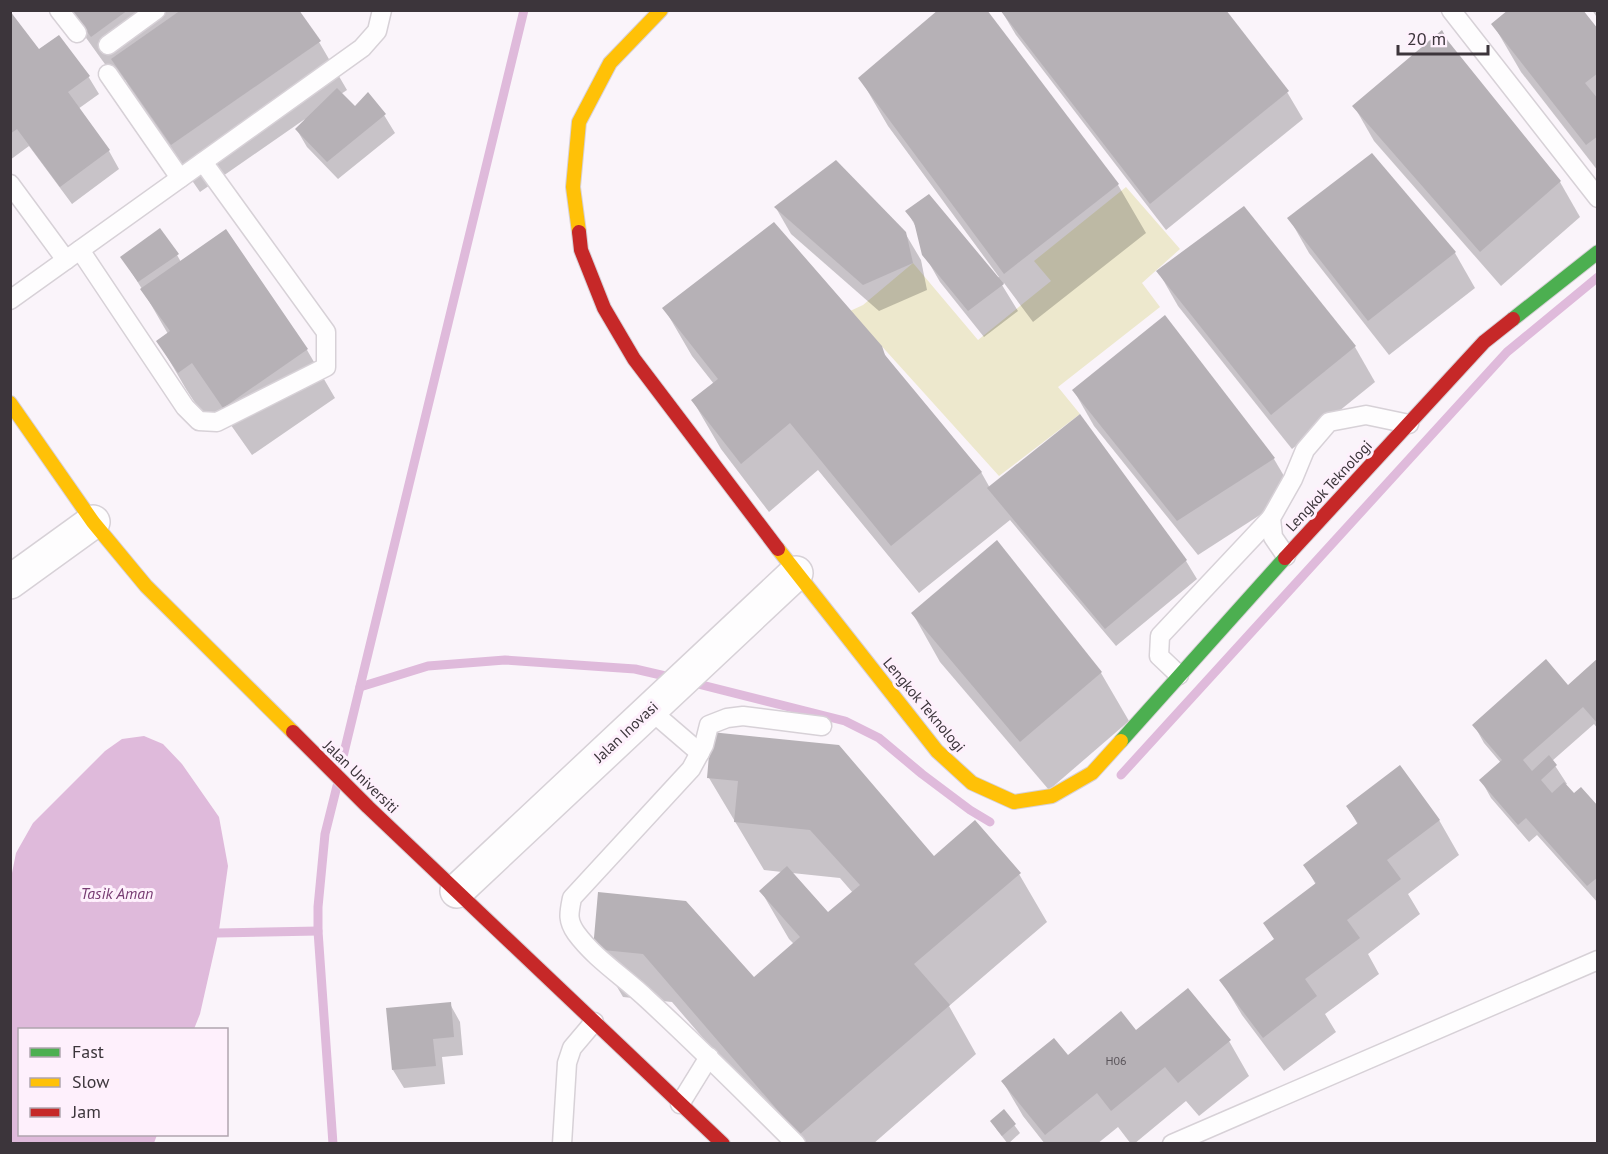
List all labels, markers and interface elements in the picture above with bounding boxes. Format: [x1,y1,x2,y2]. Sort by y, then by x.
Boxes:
scale bar [1398,18,1488,56]
text: 20 m [1407,27,1446,50]
street label: Lengkok Teknologi [1281,436,1376,535]
street label: Lengkok Teknologi [879,653,970,756]
street label: Jalan Inovasi [589,697,662,767]
street label: Jalan Universiti [319,735,403,817]
water label: Tasik Aman [81,883,153,903]
legend [18,1028,228,1136]
text: Fast [72,1040,104,1063]
house number: H06 [1105,1053,1127,1068]
text: Slow [72,1070,110,1093]
text: Jam [71,1100,101,1123]

